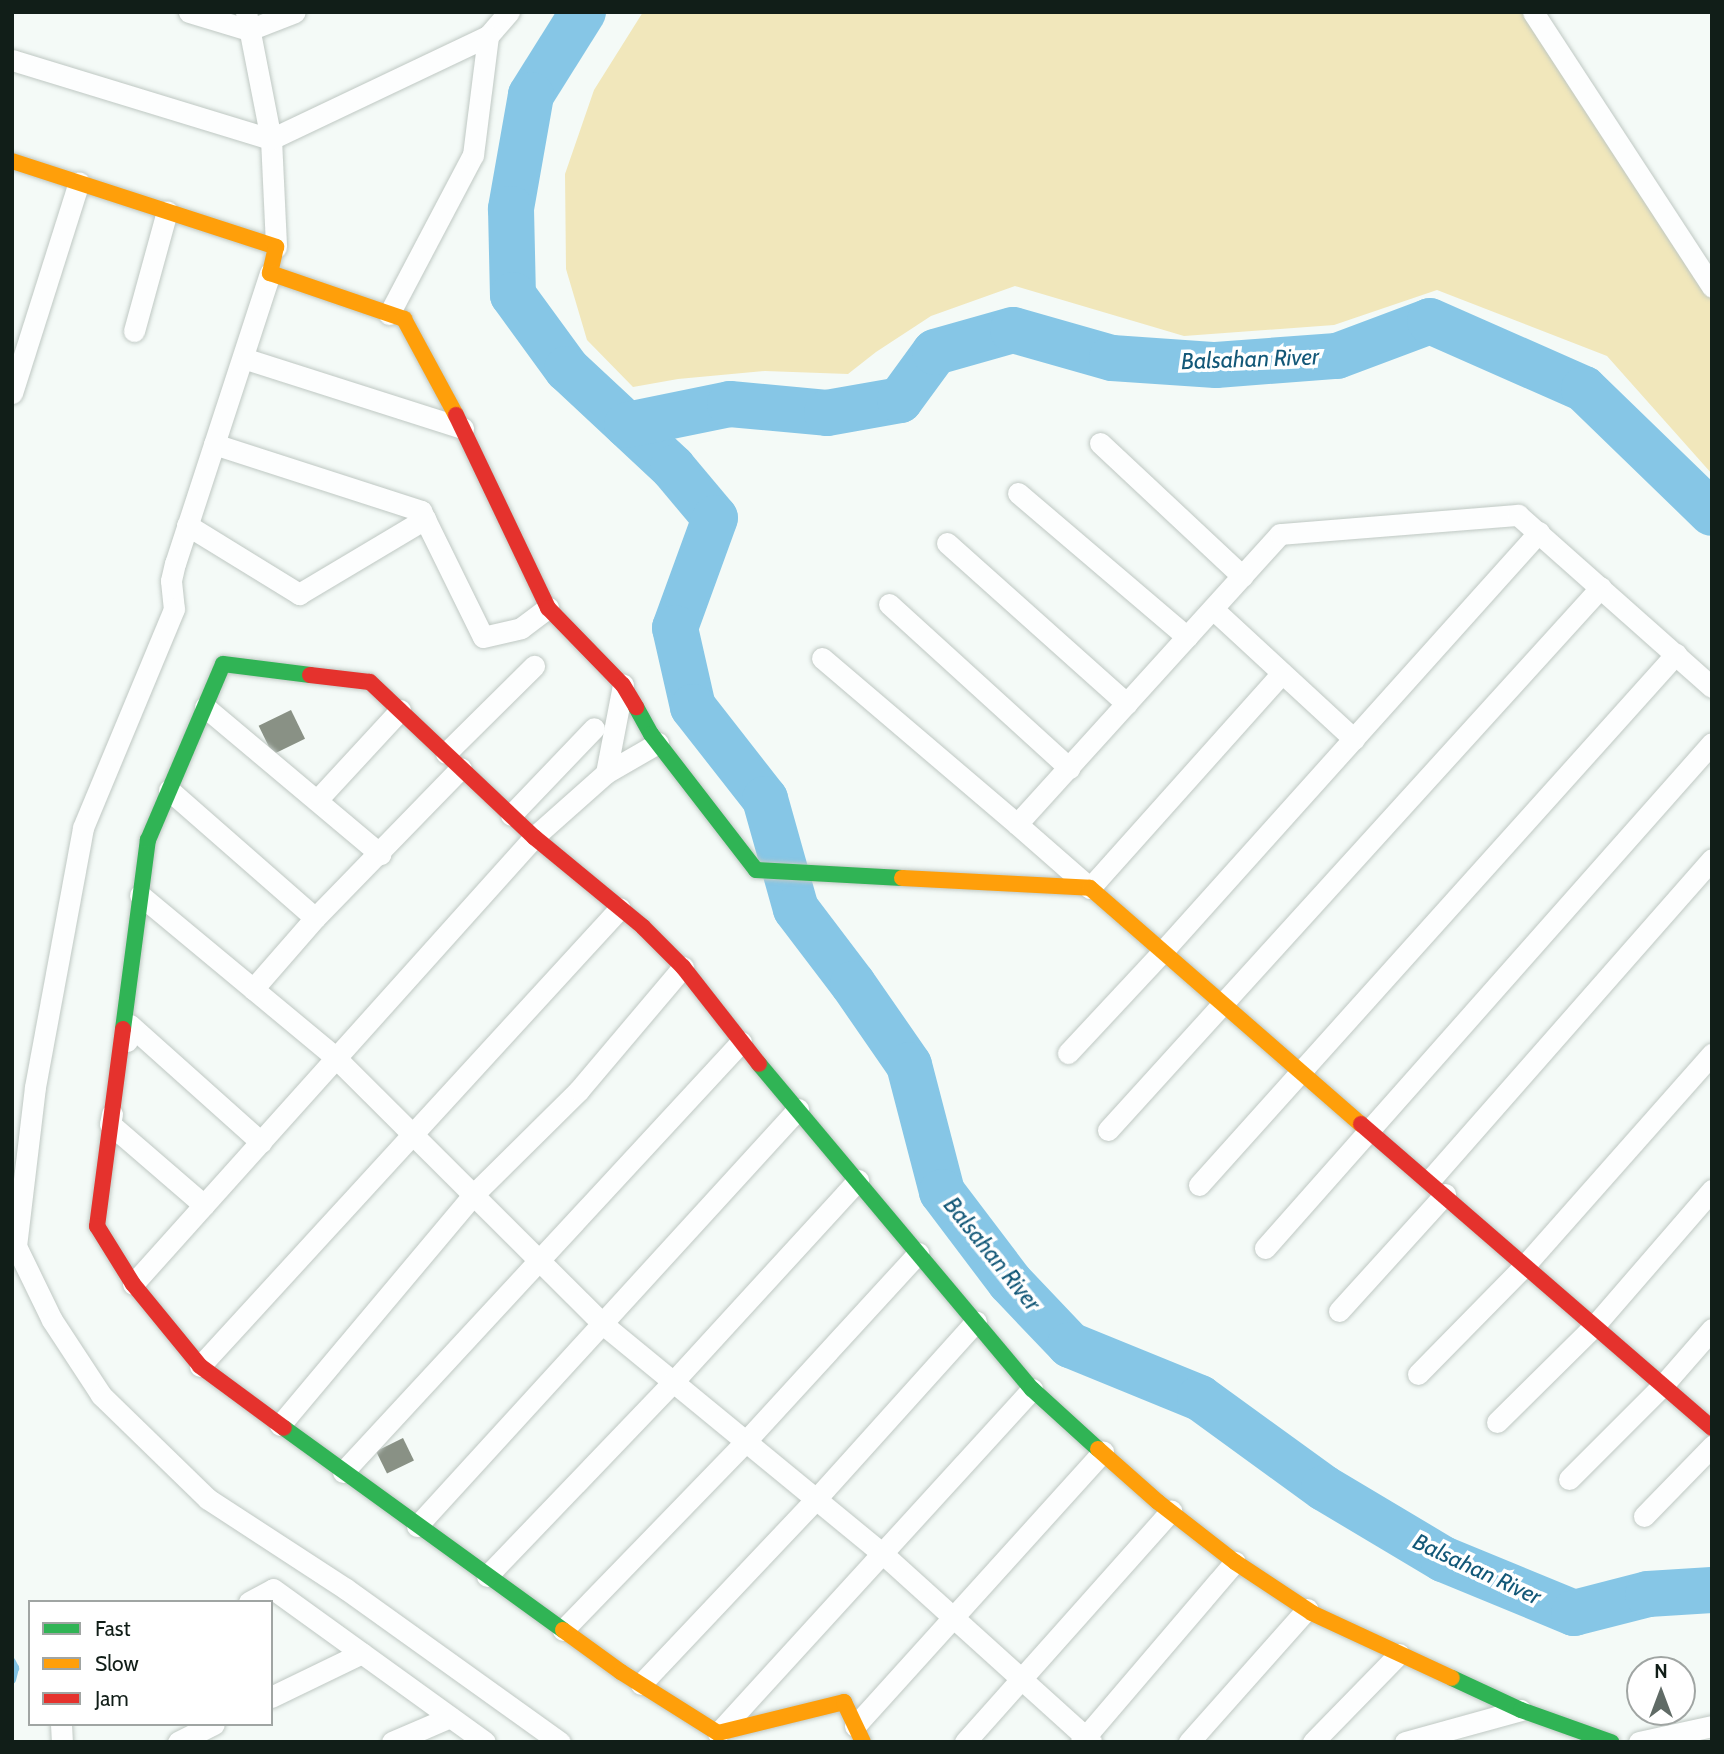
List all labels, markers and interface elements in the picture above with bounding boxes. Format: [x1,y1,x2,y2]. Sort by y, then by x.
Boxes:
water label: Balsahan River [1181,343,1319,375]
water label: Balsahan River [938,1192,1046,1316]
water label: Balsahan River [1409,1527,1545,1611]
legend [28,1600,273,1726]
text: Fast [95,1616,131,1641]
text: Slow [95,1651,139,1676]
north arrow [1626,1656,1696,1726]
text: N [1654,1660,1668,1683]
text: Jam [95,1686,129,1711]

